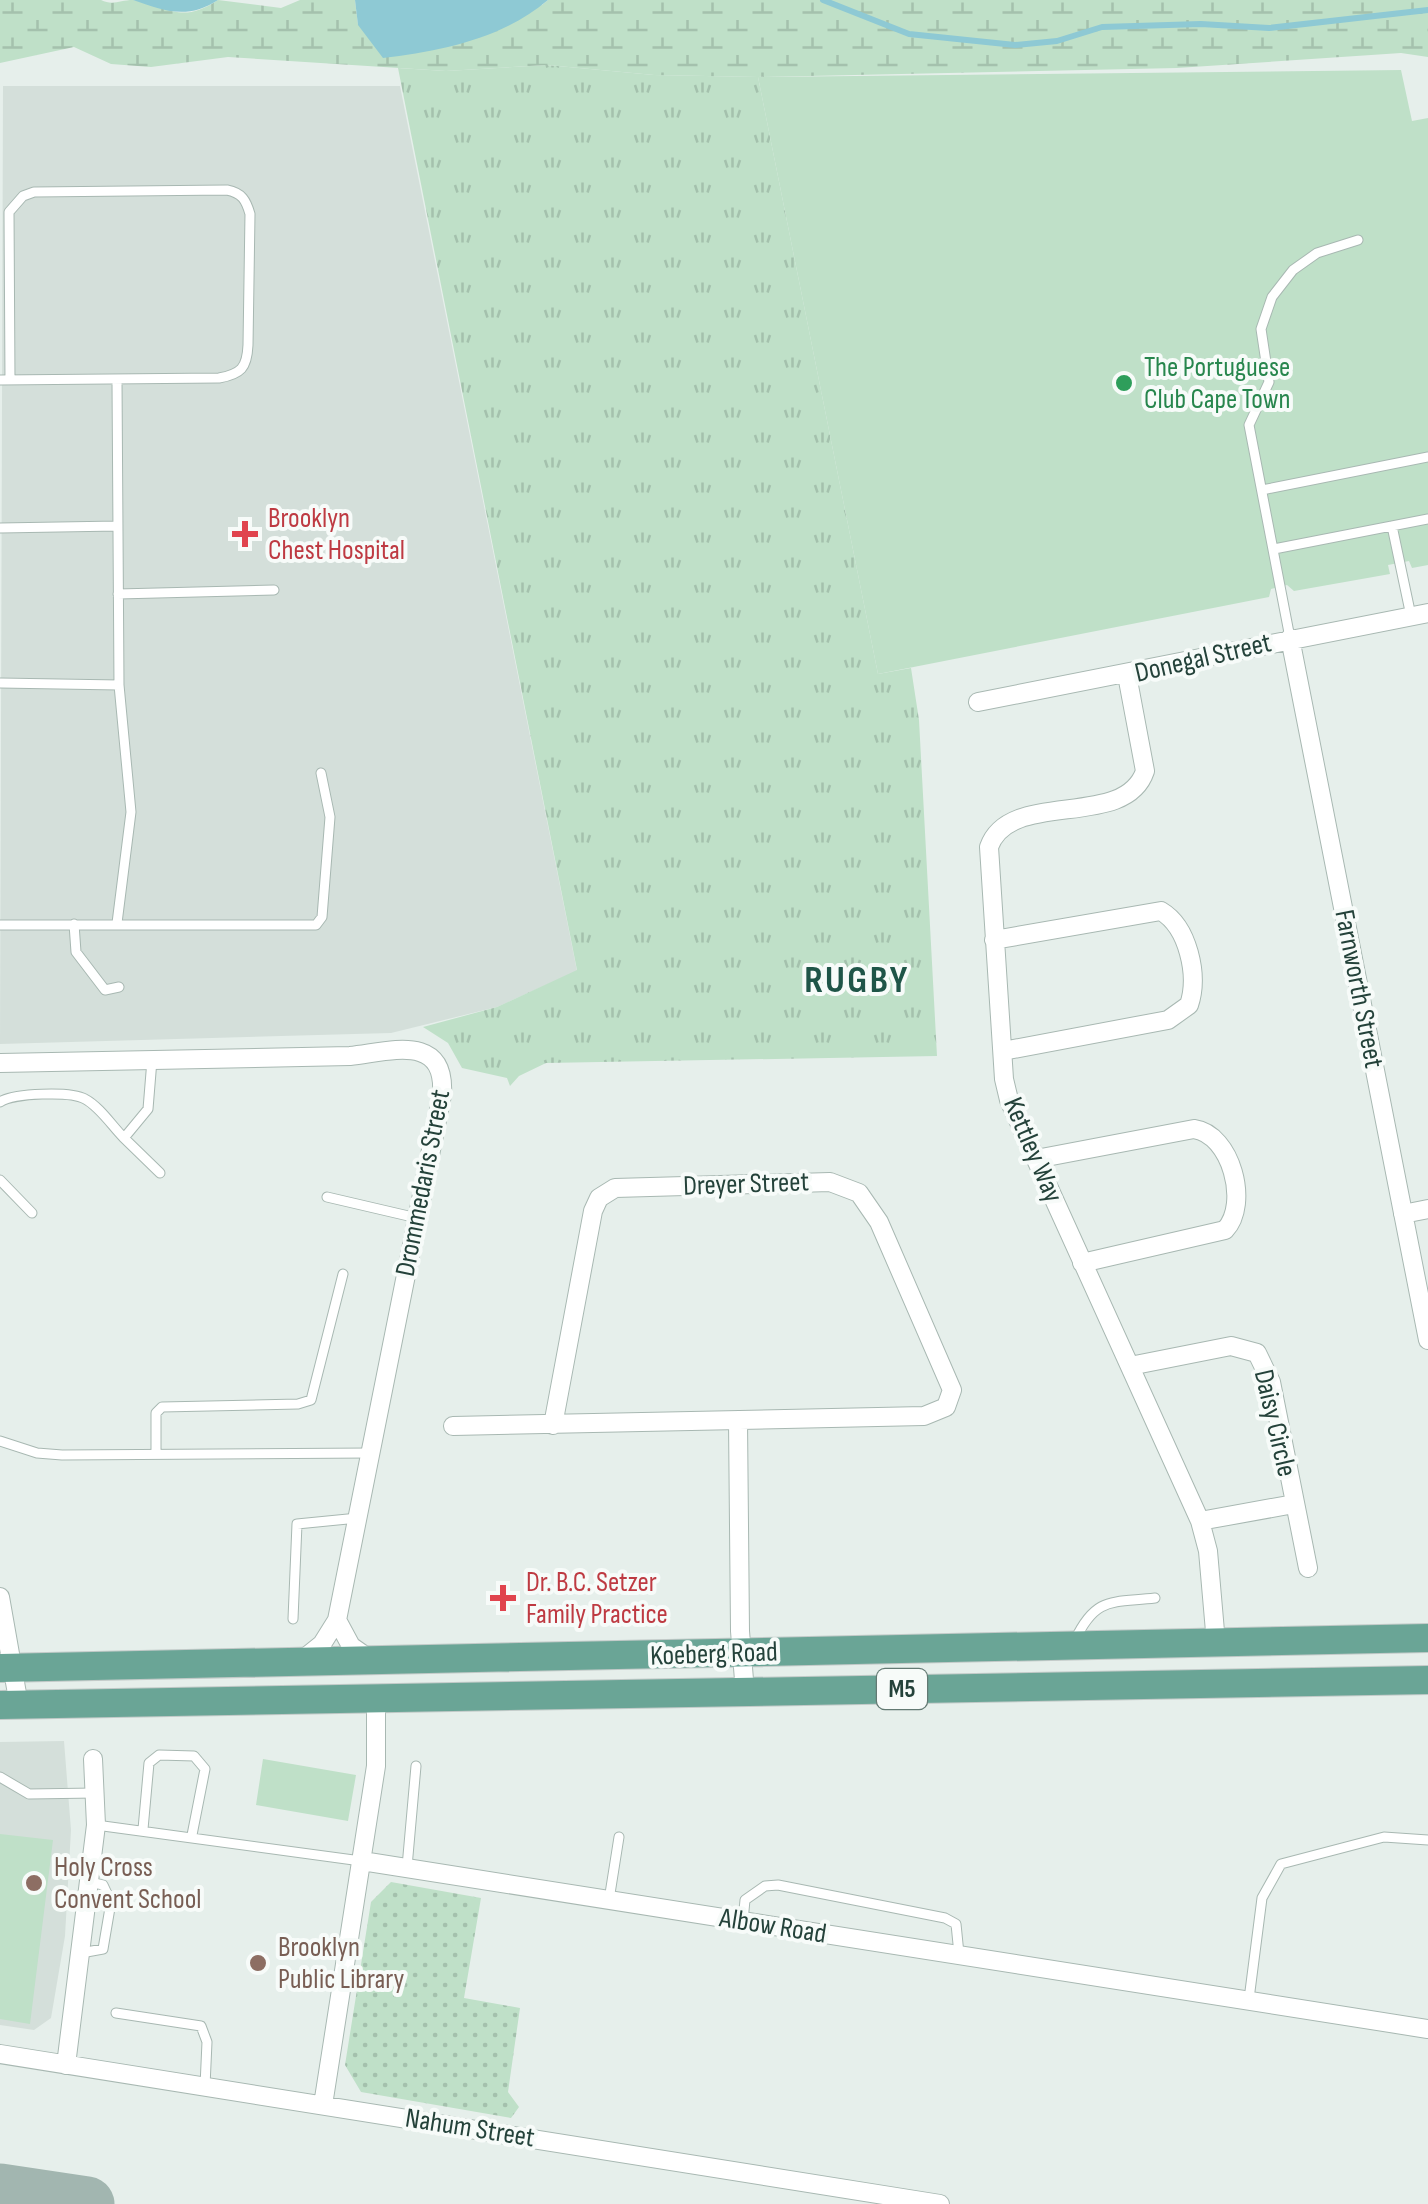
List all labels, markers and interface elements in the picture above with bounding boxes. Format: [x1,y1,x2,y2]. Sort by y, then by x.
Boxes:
place label: The Portuguese Club Cape Town [1144,351,1290,416]
marker: The Portuguese Club Cape Town [1113,372,1135,394]
place label: Brooklyn Chest Hospital [268,502,405,567]
marker: Brooklyn Chest Hospital [232,521,258,547]
street label: Donegal Street [1132,626,1274,690]
street label: Farnworth Street [1327,907,1391,1071]
district label: RUGBY [804,958,910,1003]
street label: Drommedaris Street [389,1087,457,1279]
street label: Kettley Way [996,1093,1070,1208]
street label: Dreyer Street [683,1165,809,1203]
street label: Daisy Circle [1247,1366,1303,1480]
place label: Dr. B.C. Setzer Family Practice [526,1566,668,1631]
marker: Dr. B.C. Setzer Family Practice [490,1585,516,1611]
street label: Koeberg Road [650,1635,778,1673]
road number: M5 [877,1669,927,1709]
place label: Holy Cross Convent School [54,1851,202,1916]
marker: Holy Cross Convent School [23,1872,45,1894]
street label: Albow Road [716,1901,829,1951]
place label: Brooklyn Public Library [278,1931,405,1996]
marker: Brooklyn Public Library [247,1952,269,1974]
street label: Nahum Street [403,2102,537,2154]

